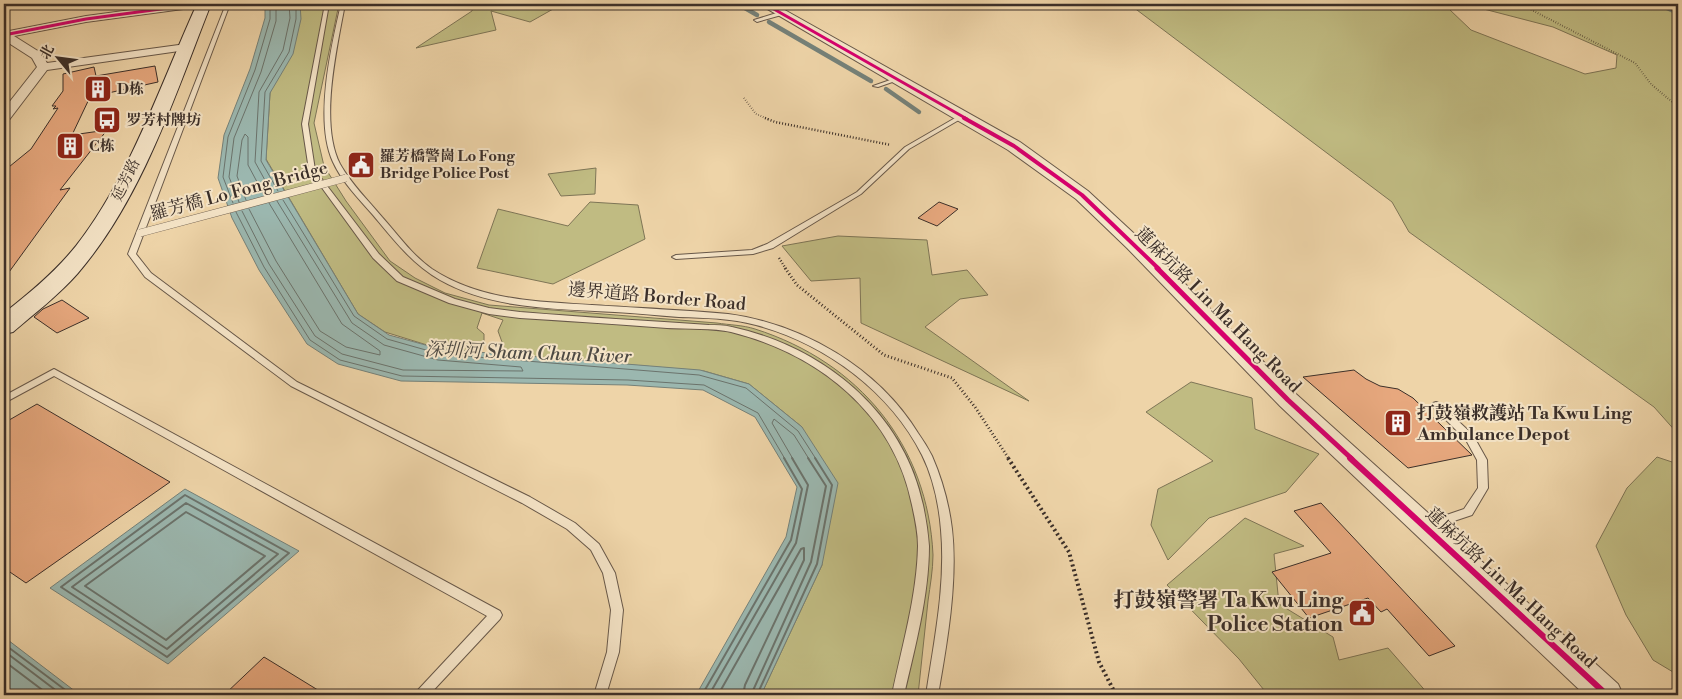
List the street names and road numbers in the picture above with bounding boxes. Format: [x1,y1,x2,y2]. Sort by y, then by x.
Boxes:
street label: 延芳路 [108,156,144,204]
street label: 羅芳橋 Lo Fong Bridge [148,156,330,226]
street label: 蓮麻坑路 Lin Ma Hang Road [1130,222,1306,398]
street label: 邊界道路 Border Road [567,278,748,316]
street label: 蓮麻坑路 Lin Ma Hang Road [1421,503,1602,674]

